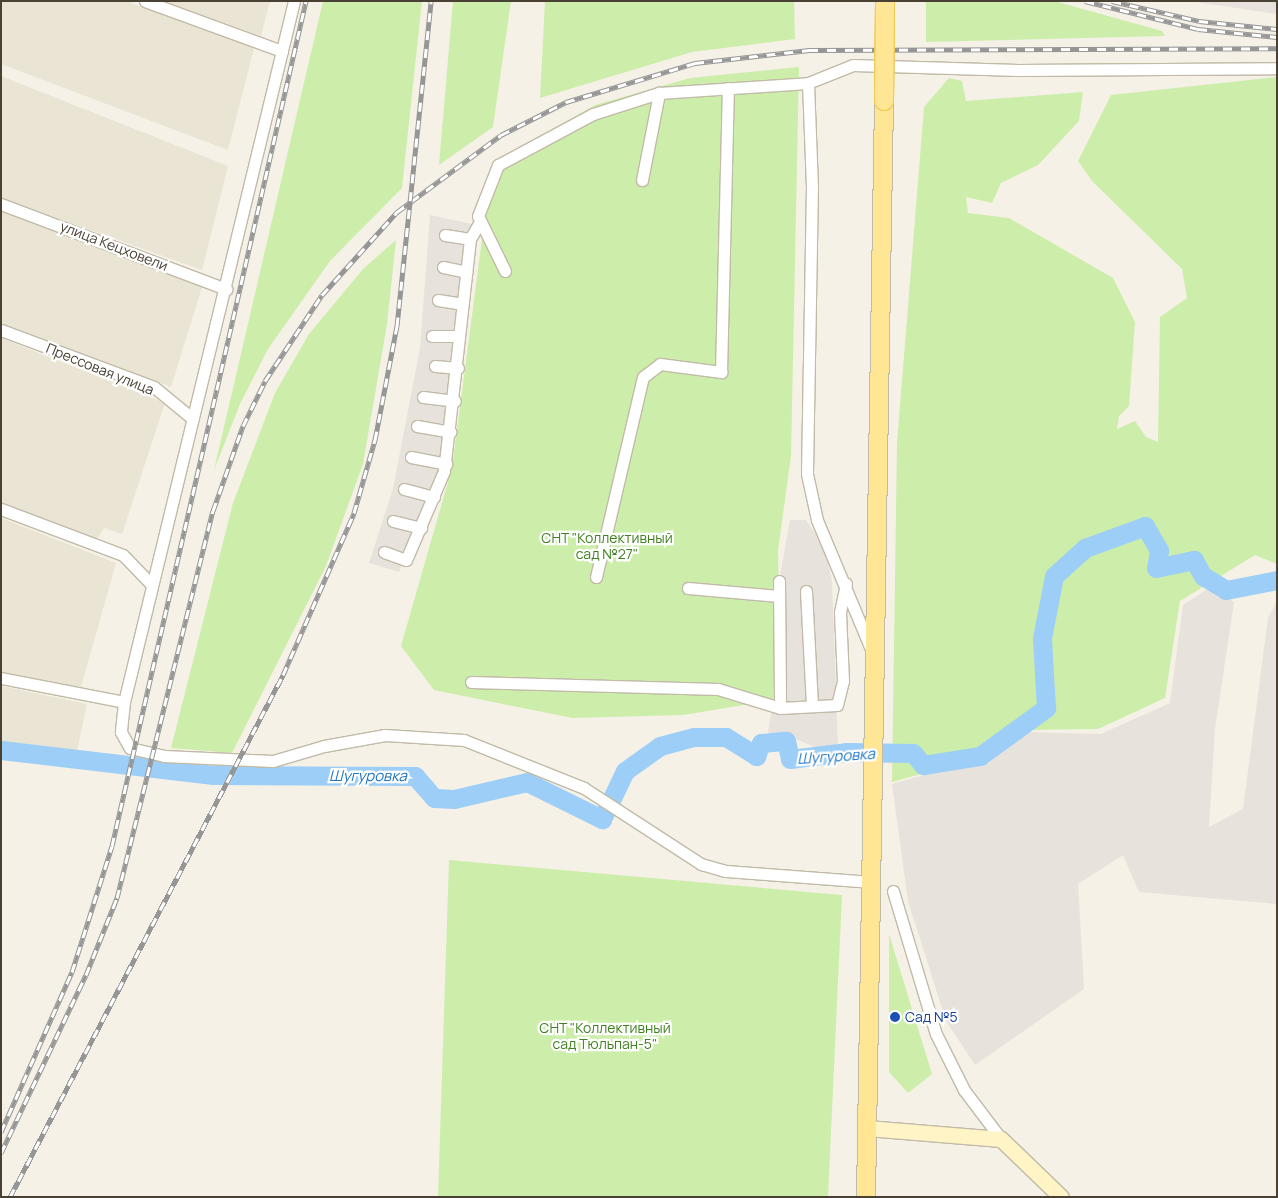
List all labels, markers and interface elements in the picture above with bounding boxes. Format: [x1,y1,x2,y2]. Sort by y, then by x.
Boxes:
street label: улица Кецховели [58,218,170,274]
street label: Прессовая улица [44,340,156,398]
park label: СНТ "Коллективный сад №27" [541,530,673,562]
water label: Шугуровка [797,744,875,768]
water label: Шугуровка [329,767,407,785]
place label: Сад №5 [905,1009,958,1025]
marker: Сад №5 [889,1011,901,1023]
park label: СНТ "Коллективный сад Тюльпан-5" [539,1020,671,1052]

